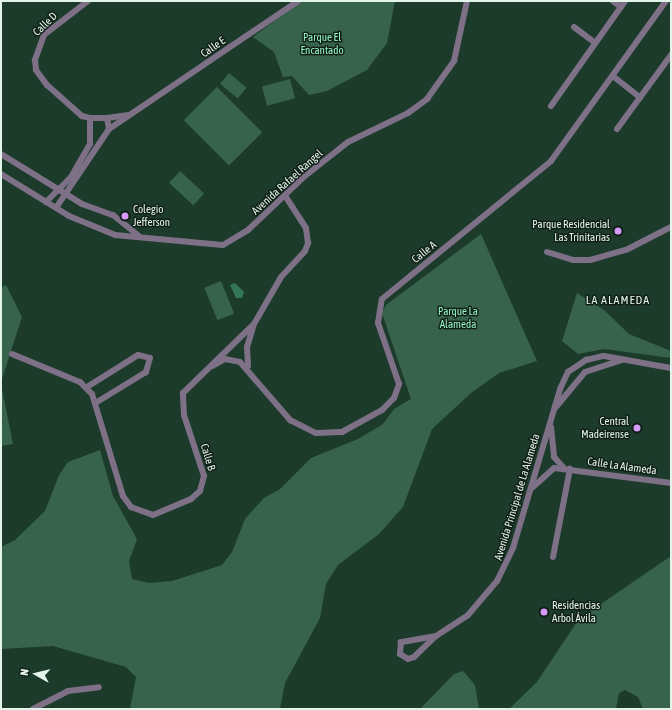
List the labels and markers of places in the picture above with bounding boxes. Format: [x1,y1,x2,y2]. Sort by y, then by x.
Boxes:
place label: Colegio Jefferson [133,203,170,229]
marker: Colegio Jefferson [120,211,130,221]
place label: Parque Residencial Las Trinitarias [532,218,610,244]
marker: Parque Residencial Las Trinitarias [613,226,623,236]
place label: Central Madeirense [581,415,629,441]
marker: Central Madeirense [632,423,642,433]
place label: Residencias Arbol Ávila [552,599,600,625]
marker: Residencias Arbol Ávila [539,607,549,617]

